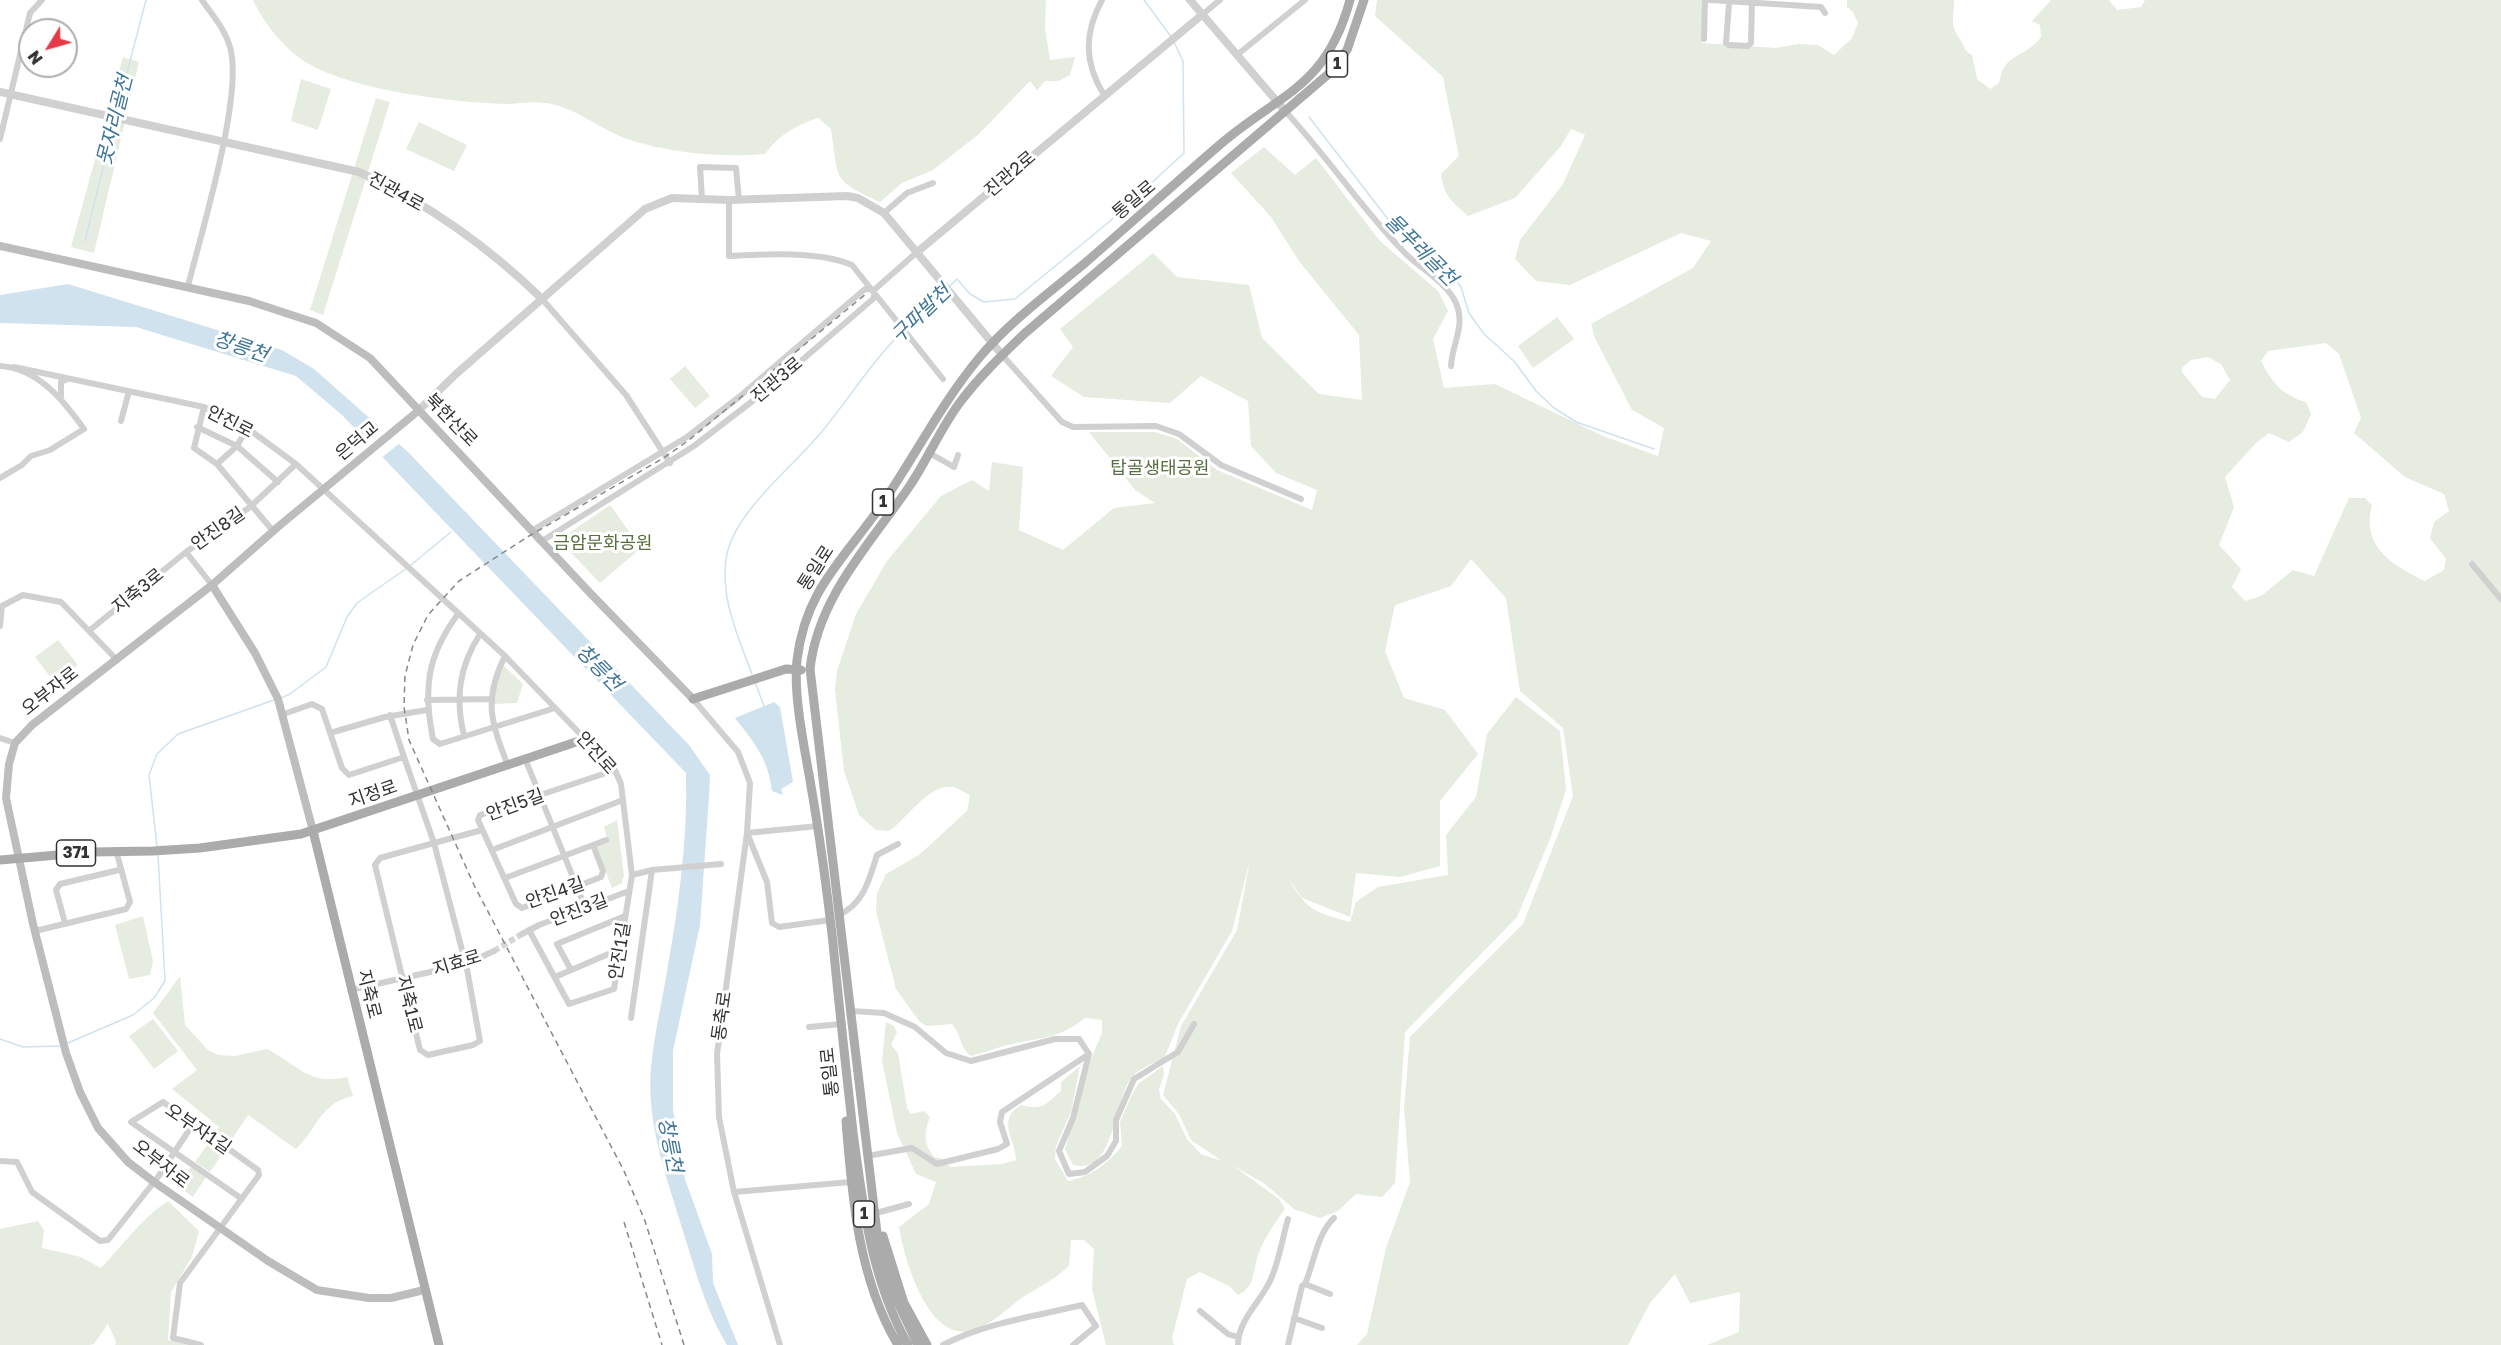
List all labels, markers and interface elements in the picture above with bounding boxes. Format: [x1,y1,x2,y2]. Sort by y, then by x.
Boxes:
north arrow [18,18,78,78]
text: N [24,47,47,69]
road number: 1 [1326,51,1348,77]
water label: 못자리골천 [92,72,138,168]
street label: 진관2로 [980,146,1040,202]
street label: 진관4로 [364,168,428,216]
street label: 통일로 [1108,176,1160,224]
water label: 물푸레골천 [1380,209,1462,291]
water label: 구파발천 [886,280,956,348]
water label: 창릉천 [211,327,271,367]
street label: 진관3로 [747,352,807,408]
street label: 북한산로 [420,389,482,451]
street label: 안진로 [203,401,257,443]
street label: 은덕교 [331,417,383,465]
park label: 탑골생태공원 [1110,457,1210,479]
road number: 1 [872,489,894,515]
street label: 안진8길 [187,503,249,555]
park label: 금암문화공원 [553,532,653,554]
street label: 통일로 [793,541,839,595]
street label: 지축3로 [108,564,168,618]
water label: 창릉천 [571,640,627,696]
street label: 오부자로 [17,662,83,720]
street label: 안진로 [571,727,621,779]
street label: 지정로 [346,776,400,812]
street label: 안진5길 [483,785,547,825]
road number: 371 [56,840,96,866]
street label: 안진4길 [523,873,587,913]
street label: 안진3길 [547,889,611,931]
street label: 안진1길 [605,920,635,982]
street label: 지효로 [430,945,484,981]
street label: 지축로 [353,967,385,1021]
street label: 지축1로 [391,973,427,1035]
street label: 동축로 [708,990,736,1042]
street label: 통일로 [817,1046,843,1098]
street label: 오부자1길 [161,1099,235,1159]
water label: 창릉천 [653,1116,687,1174]
street label: 오부자로 [128,1135,194,1193]
road number: 1 [854,1201,874,1227]

